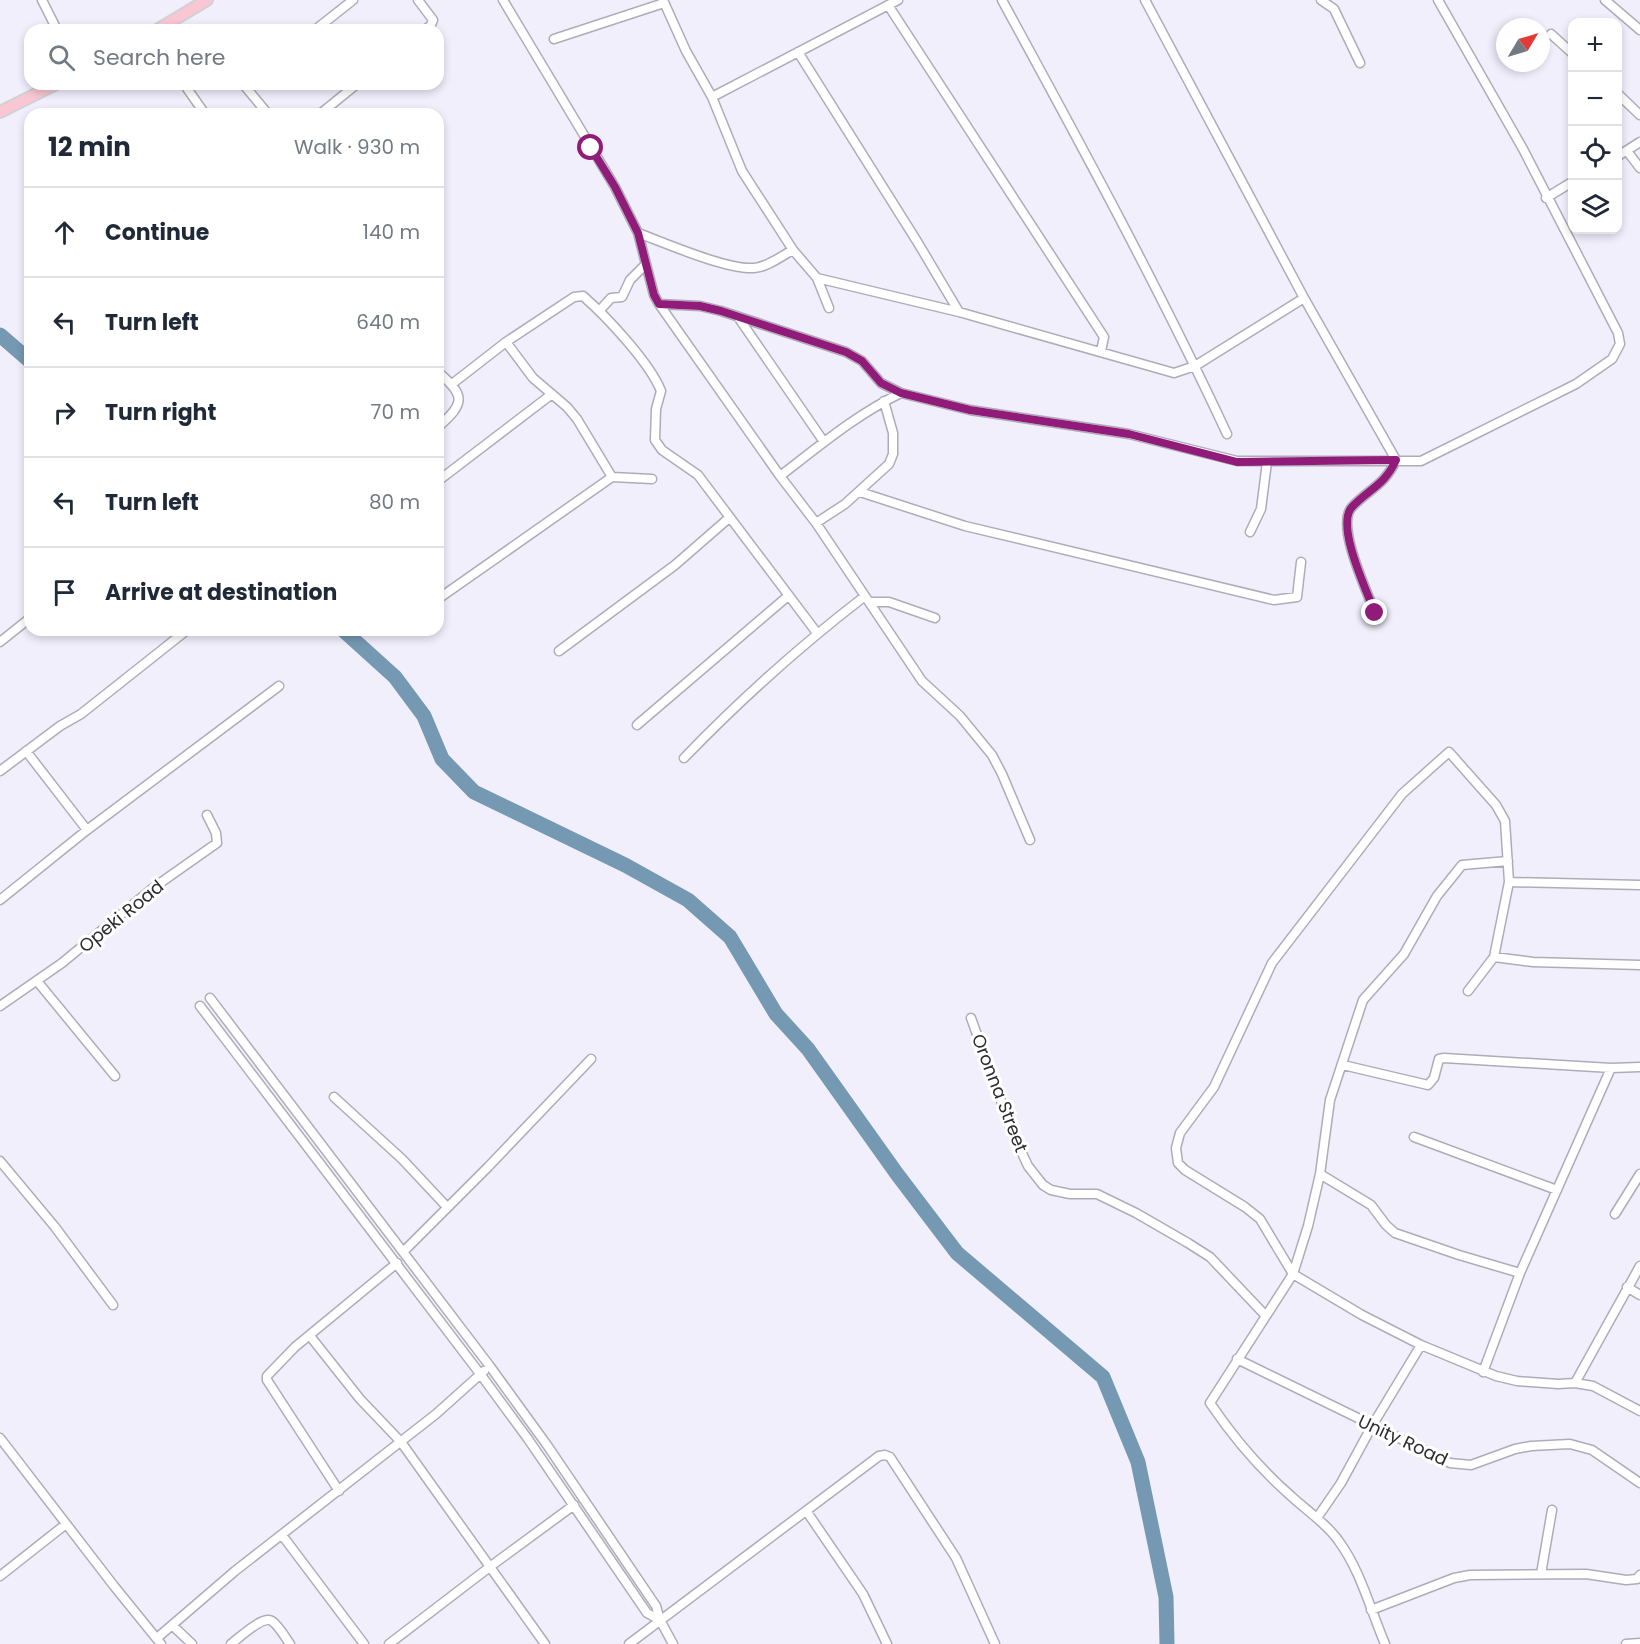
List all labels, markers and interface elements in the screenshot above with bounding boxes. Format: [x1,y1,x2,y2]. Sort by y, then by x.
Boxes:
north arrow [1496,18,1550,72]
map controls [1568,18,1622,234]
button: + [1568,18,1622,72]
search box [24,24,444,90]
icon: search [45,41,78,74]
text: Search here [93,42,226,73]
button: − [1568,72,1622,126]
button: locate [1568,126,1622,180]
text: 12 min [48,129,131,165]
text: Walk · 930 m [294,133,420,161]
route start [577,134,603,160]
button: layers [1568,180,1622,234]
icon: ahead [48,216,81,249]
text: Continue [105,217,209,248]
text: 140 m [363,218,420,246]
icon: left [48,306,81,339]
text: Turn left [105,307,199,338]
text: 640 m [356,308,420,336]
icon: right [48,396,81,429]
text: Turn right [105,397,216,428]
text: 70 m [371,398,420,426]
icon: left [48,486,81,519]
text: Turn left [105,487,199,518]
text: 80 m [369,488,420,516]
icon: arrive [48,576,81,609]
text: Arrive at destination [105,577,337,608]
route end [1361,599,1387,625]
street label: Opeki Road [73,874,169,958]
street label: Oronna Street [966,1030,1034,1156]
street label: Unity Road [1354,1408,1452,1472]

